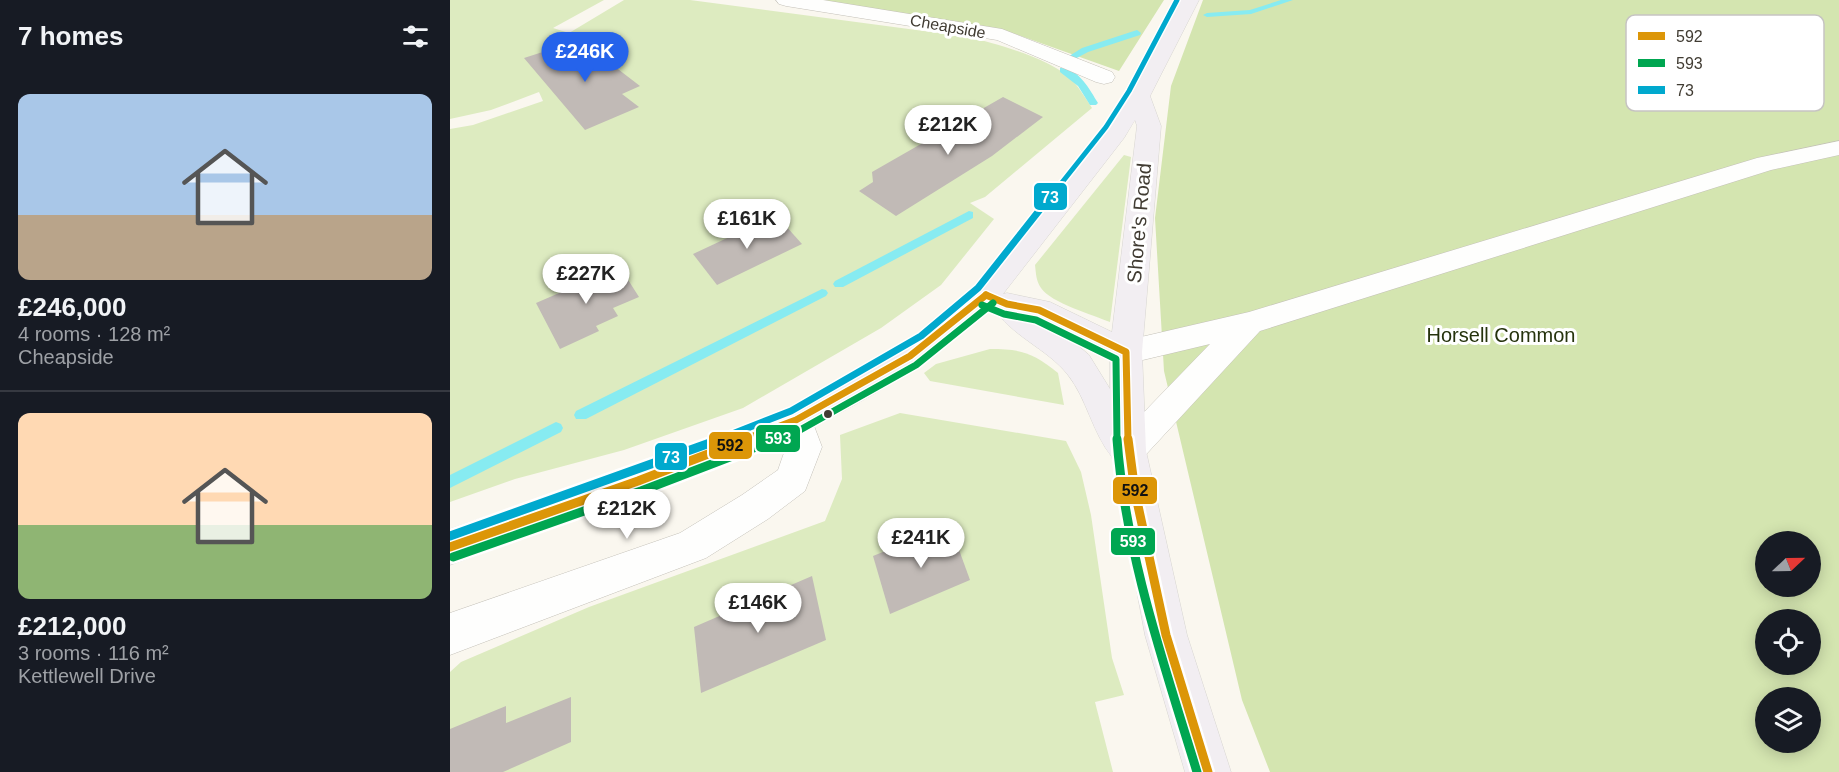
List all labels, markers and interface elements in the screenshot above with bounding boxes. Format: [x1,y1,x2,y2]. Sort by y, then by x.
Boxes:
street label: Cheapside [909,11,987,42]
legend [1626,15,1824,111]
icon: filters [399,20,432,53]
text: 7 homes [18,21,124,51]
text: 592 [1676,28,1703,45]
pin: £246K [543,32,627,83]
text: £246K [556,40,614,62]
text: 593 [1676,55,1703,72]
text: 73 [1676,82,1694,99]
pin: £212K [906,105,990,156]
text: £212K [919,113,977,135]
icon: home [171,133,279,241]
street label: Shore's Road [1123,162,1155,284]
line badge: 73 [1033,182,1068,211]
text: 73 [1041,189,1059,206]
pin: £161K [705,199,789,250]
text: £161K [718,207,776,229]
pin: £227K [544,254,628,305]
text: £227K [557,262,615,284]
text: £246,000 [18,292,126,322]
text: 4 rooms · 128 m² [18,323,170,345]
park label: Horsell Common [1427,324,1575,346]
text: Cheapside [18,346,114,368]
unlabelled marker [822,408,834,420]
line badge: 593 [755,424,801,453]
text: 593 [765,430,791,447]
line badge: 592 [708,431,753,460]
text: 592 [717,437,743,454]
line badge: 73 [654,442,688,471]
text: 73 [662,449,680,466]
icon: home [171,452,279,560]
line badge: 592 [1112,476,1158,505]
text: 592 [1122,482,1148,499]
pin: £212K [585,489,669,540]
text: £212K [598,497,656,519]
pin: £241K [879,518,963,569]
text: £241K [892,526,950,548]
line badge: 593 [1110,527,1156,556]
north arrow [1755,531,1821,597]
map controls [1755,531,1821,753]
text: 593 [1120,533,1146,550]
pin: £146K [716,583,800,634]
text: £146K [729,591,787,613]
button: locate [1755,609,1821,675]
text: £212,000 [18,611,126,641]
text: 3 rooms · 116 m² [18,642,169,664]
text: Kettlewell Drive [18,665,156,687]
button: layers [1755,687,1821,753]

